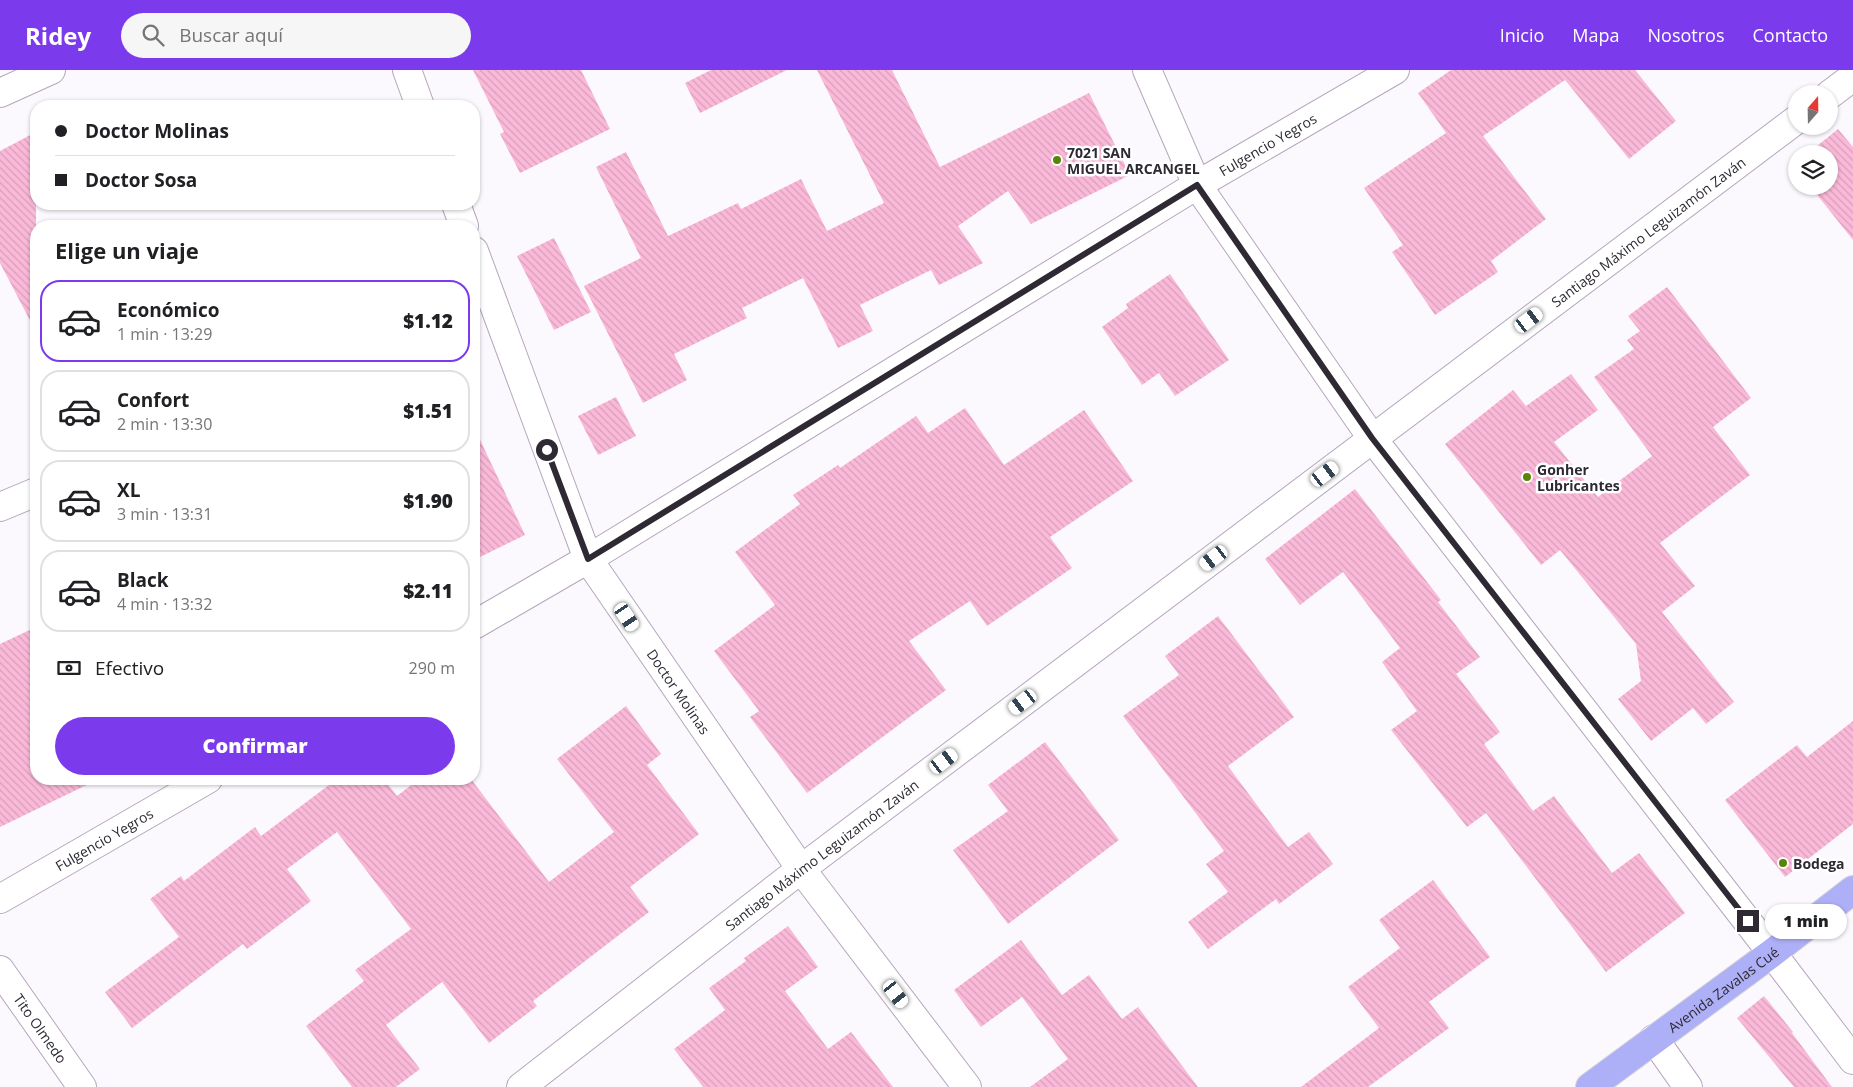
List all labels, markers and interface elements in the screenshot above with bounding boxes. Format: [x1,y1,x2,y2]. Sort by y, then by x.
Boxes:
search box [121,13,471,58]
text: Ridey [25,19,91,52]
icon: search [139,21,167,49]
text: Buscar aquí [179,22,283,48]
text: Inicio [1500,23,1544,47]
text: Mapa [1572,23,1620,47]
text: Nosotros [1648,23,1725,47]
text: Contacto [1753,23,1828,47]
north arrow [1788,85,1838,135]
map controls [1788,85,1838,195]
street label: Fulgencio Yegros [1215,108,1320,180]
text: Doctor Molinas [85,118,229,144]
place label: 7021 SAN MIGUEL ARCANGEL [1067,143,1200,178]
button: layers [1788,145,1838,195]
street label: Santiago Máximo Leguizamón Zaván [1547,152,1749,311]
marker: 7021 SAN MIGUEL ARCANGEL [1051,154,1063,166]
text: Doctor Sosa [85,167,197,193]
text: Elige un viaje [55,235,199,265]
text: Económico [117,297,219,323]
icon: car [57,299,102,344]
car [1512,305,1545,335]
text: $1.12 [403,308,453,334]
text: 1 min · 13:29 [117,323,212,345]
text: Confort [117,387,189,413]
icon: car [57,389,102,434]
text: $1.51 [403,398,453,424]
text: 2 min · 13:30 [117,413,212,435]
route start [536,439,558,461]
car [1308,459,1341,489]
place label: Gonher Lubricantes [1537,460,1620,495]
marker: Gonher Lubricantes [1521,471,1533,483]
text: XL [117,477,140,503]
icon: car [57,479,102,524]
text: $1.90 [403,488,453,514]
text: 3 min · 13:31 [117,503,212,525]
car [1197,543,1230,573]
text: Black [117,567,169,593]
icon: car [57,569,102,614]
text: $2.11 [403,578,453,604]
text: 4 min · 13:32 [117,593,212,615]
car [612,600,641,634]
street label: Doctor Molinas [643,645,715,738]
icon: cash [55,654,83,682]
text: Efectivo [95,655,164,681]
text: 290 m [409,657,455,679]
car [1006,687,1039,717]
button: Confirmar [55,717,455,775]
car [927,746,960,776]
street label: Santiago Máximo Leguizamón Zaván [721,775,922,934]
street label: Fulgencio Yegros [52,803,157,875]
place label: Bodega [1793,854,1845,873]
marker: Bodega [1777,857,1789,869]
callout: 1 min [1766,904,1848,938]
route end [1737,910,1759,932]
text: 1 min [1783,910,1829,932]
street label: Avenida Zavalas Cué [1664,942,1782,1036]
car [880,978,911,1010]
street label: Tito Olmedo [10,990,72,1067]

